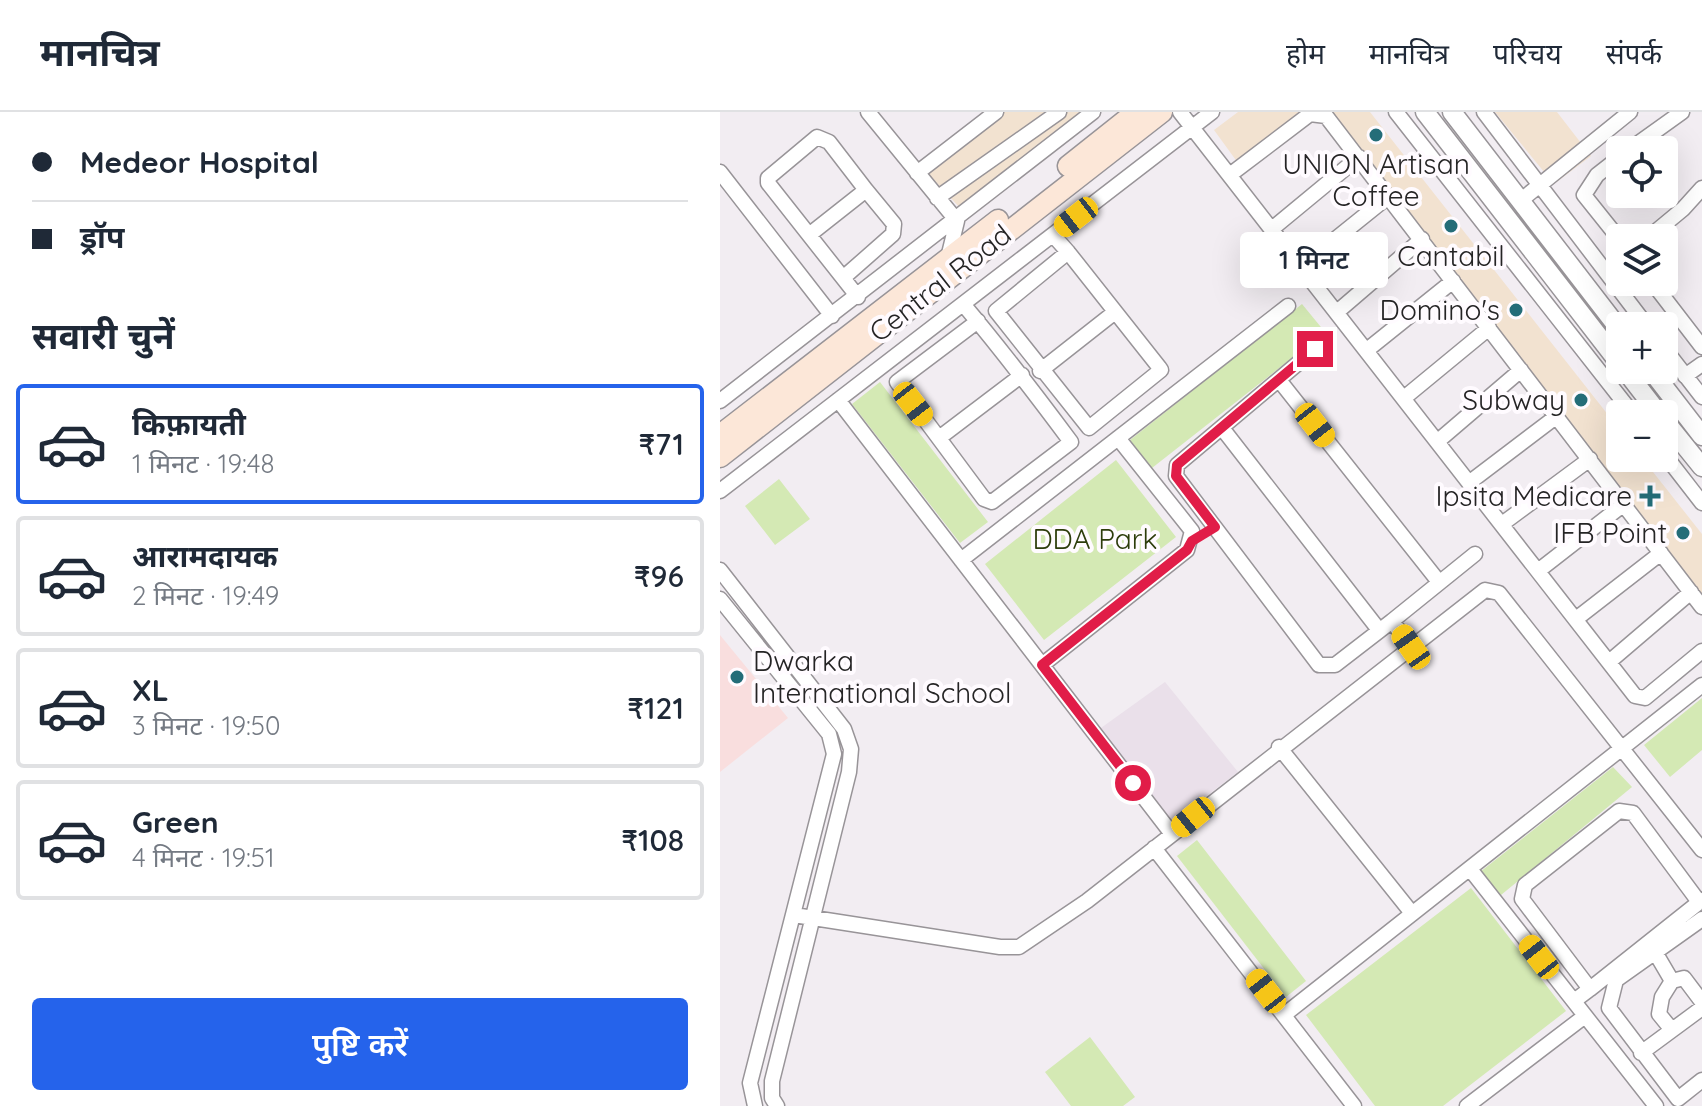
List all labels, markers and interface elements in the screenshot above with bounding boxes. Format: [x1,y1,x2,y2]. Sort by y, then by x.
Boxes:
text: मानचित्र [40,28,160,76]
text: होम [1286,36,1325,71]
text: मानचित्र [1369,36,1449,71]
text: परिचय [1493,36,1562,71]
text: संपर्क [1606,36,1662,71]
marker: UNION Artisan Coffee [1367,126,1385,144]
map controls [1606,136,1678,472]
button: locate [1606,136,1678,208]
text: Medeor Hospital [80,143,319,181]
place label: UNION Artisan Coffee [1282,146,1470,213]
car [1050,193,1102,241]
street label: Central Road [862,216,1018,349]
marker: Cantabil [1442,217,1460,235]
text: ड्रॉप [80,218,124,256]
button: layers [1606,224,1678,296]
callout: 1 मिनट [1241,233,1389,289]
place label: Cantabil [1397,238,1505,273]
text: 1 मिनट [1279,243,1349,276]
place label: Domino's [1380,292,1500,327]
marker: Domino's [1507,301,1525,319]
button: + [1606,312,1678,384]
text: सवारी चुनें [32,313,175,358]
route end [1297,331,1333,367]
car [889,378,937,430]
place label: Subway [1462,382,1565,417]
marker: Subway [1572,391,1590,409]
car [1291,399,1339,451]
button: − [1606,400,1678,472]
text: किफ़ायती [132,405,246,443]
icon: car [36,408,108,480]
text: ₹71 [638,425,684,463]
text: 1 मिनट · 19:48 [132,447,275,480]
place label: Ipsita Medicare [1435,478,1632,513]
marker: Ipsita Medicare [1639,485,1661,507]
place label: IFB Point [1553,515,1667,550]
park label: DDA Park [1032,521,1158,556]
marker: IFB Point [1674,524,1692,542]
text: आरामदायक [132,537,278,575]
icon: car [36,540,108,612]
text: ₹96 [634,557,684,595]
text: 2 मिनट · 19:49 [132,579,279,612]
car [1387,620,1435,674]
place label: Dwarka International School [753,643,1011,710]
marker: Dwarka International School [728,668,746,686]
text: XL [132,671,169,709]
icon: car [36,672,108,744]
text: ₹121 [627,689,684,727]
text: 3 मिनट · 19:50 [132,709,280,742]
route start [1115,765,1151,801]
car [1167,793,1219,841]
text: Green [132,803,219,841]
icon: car [36,804,108,876]
text: ₹108 [621,821,684,859]
text: 4 मिनट · 19:51 [132,841,275,874]
car [1515,931,1563,983]
car [1242,965,1290,1017]
button: पुष्टि करें [32,998,688,1090]

